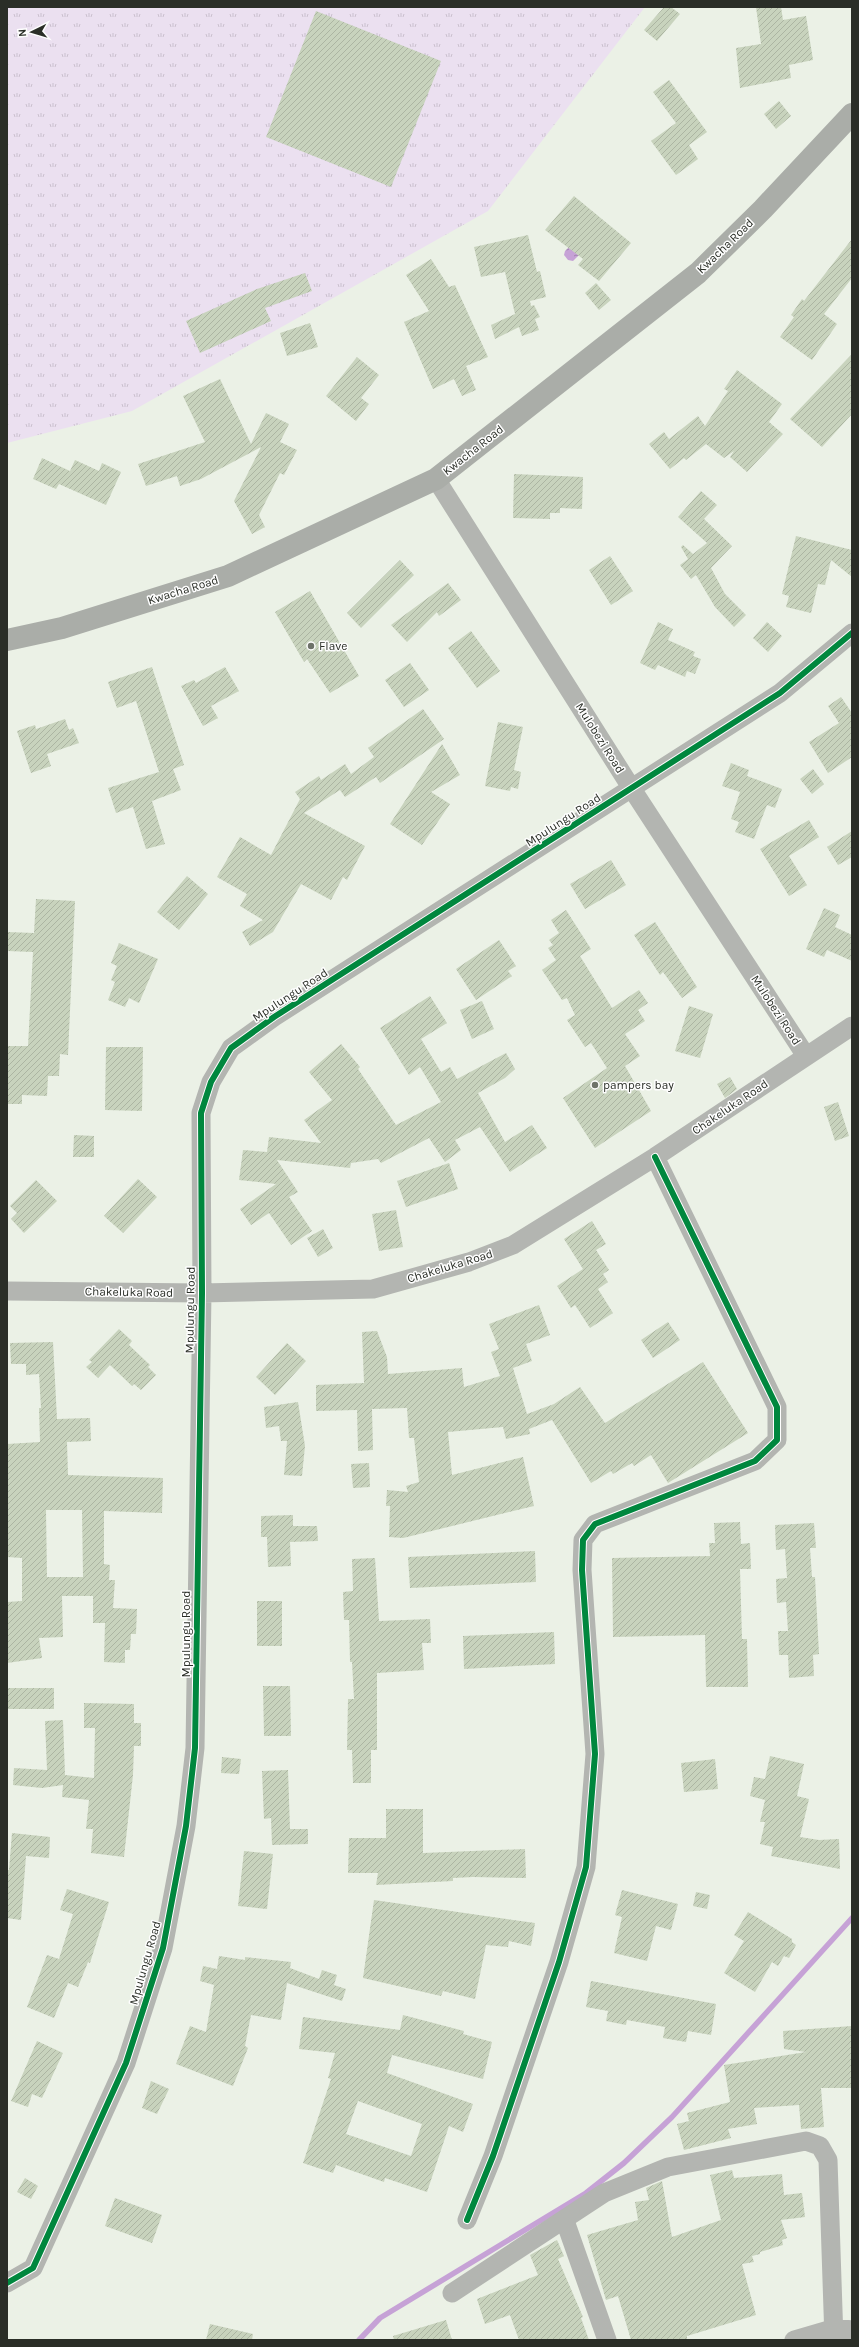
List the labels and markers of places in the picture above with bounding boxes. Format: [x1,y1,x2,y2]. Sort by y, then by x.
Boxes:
place label: Flave [319,639,347,653]
marker: Flave [306,641,316,651]
place label: pampers bay [603,1078,674,1092]
marker: pampers bay [590,1080,600,1090]

